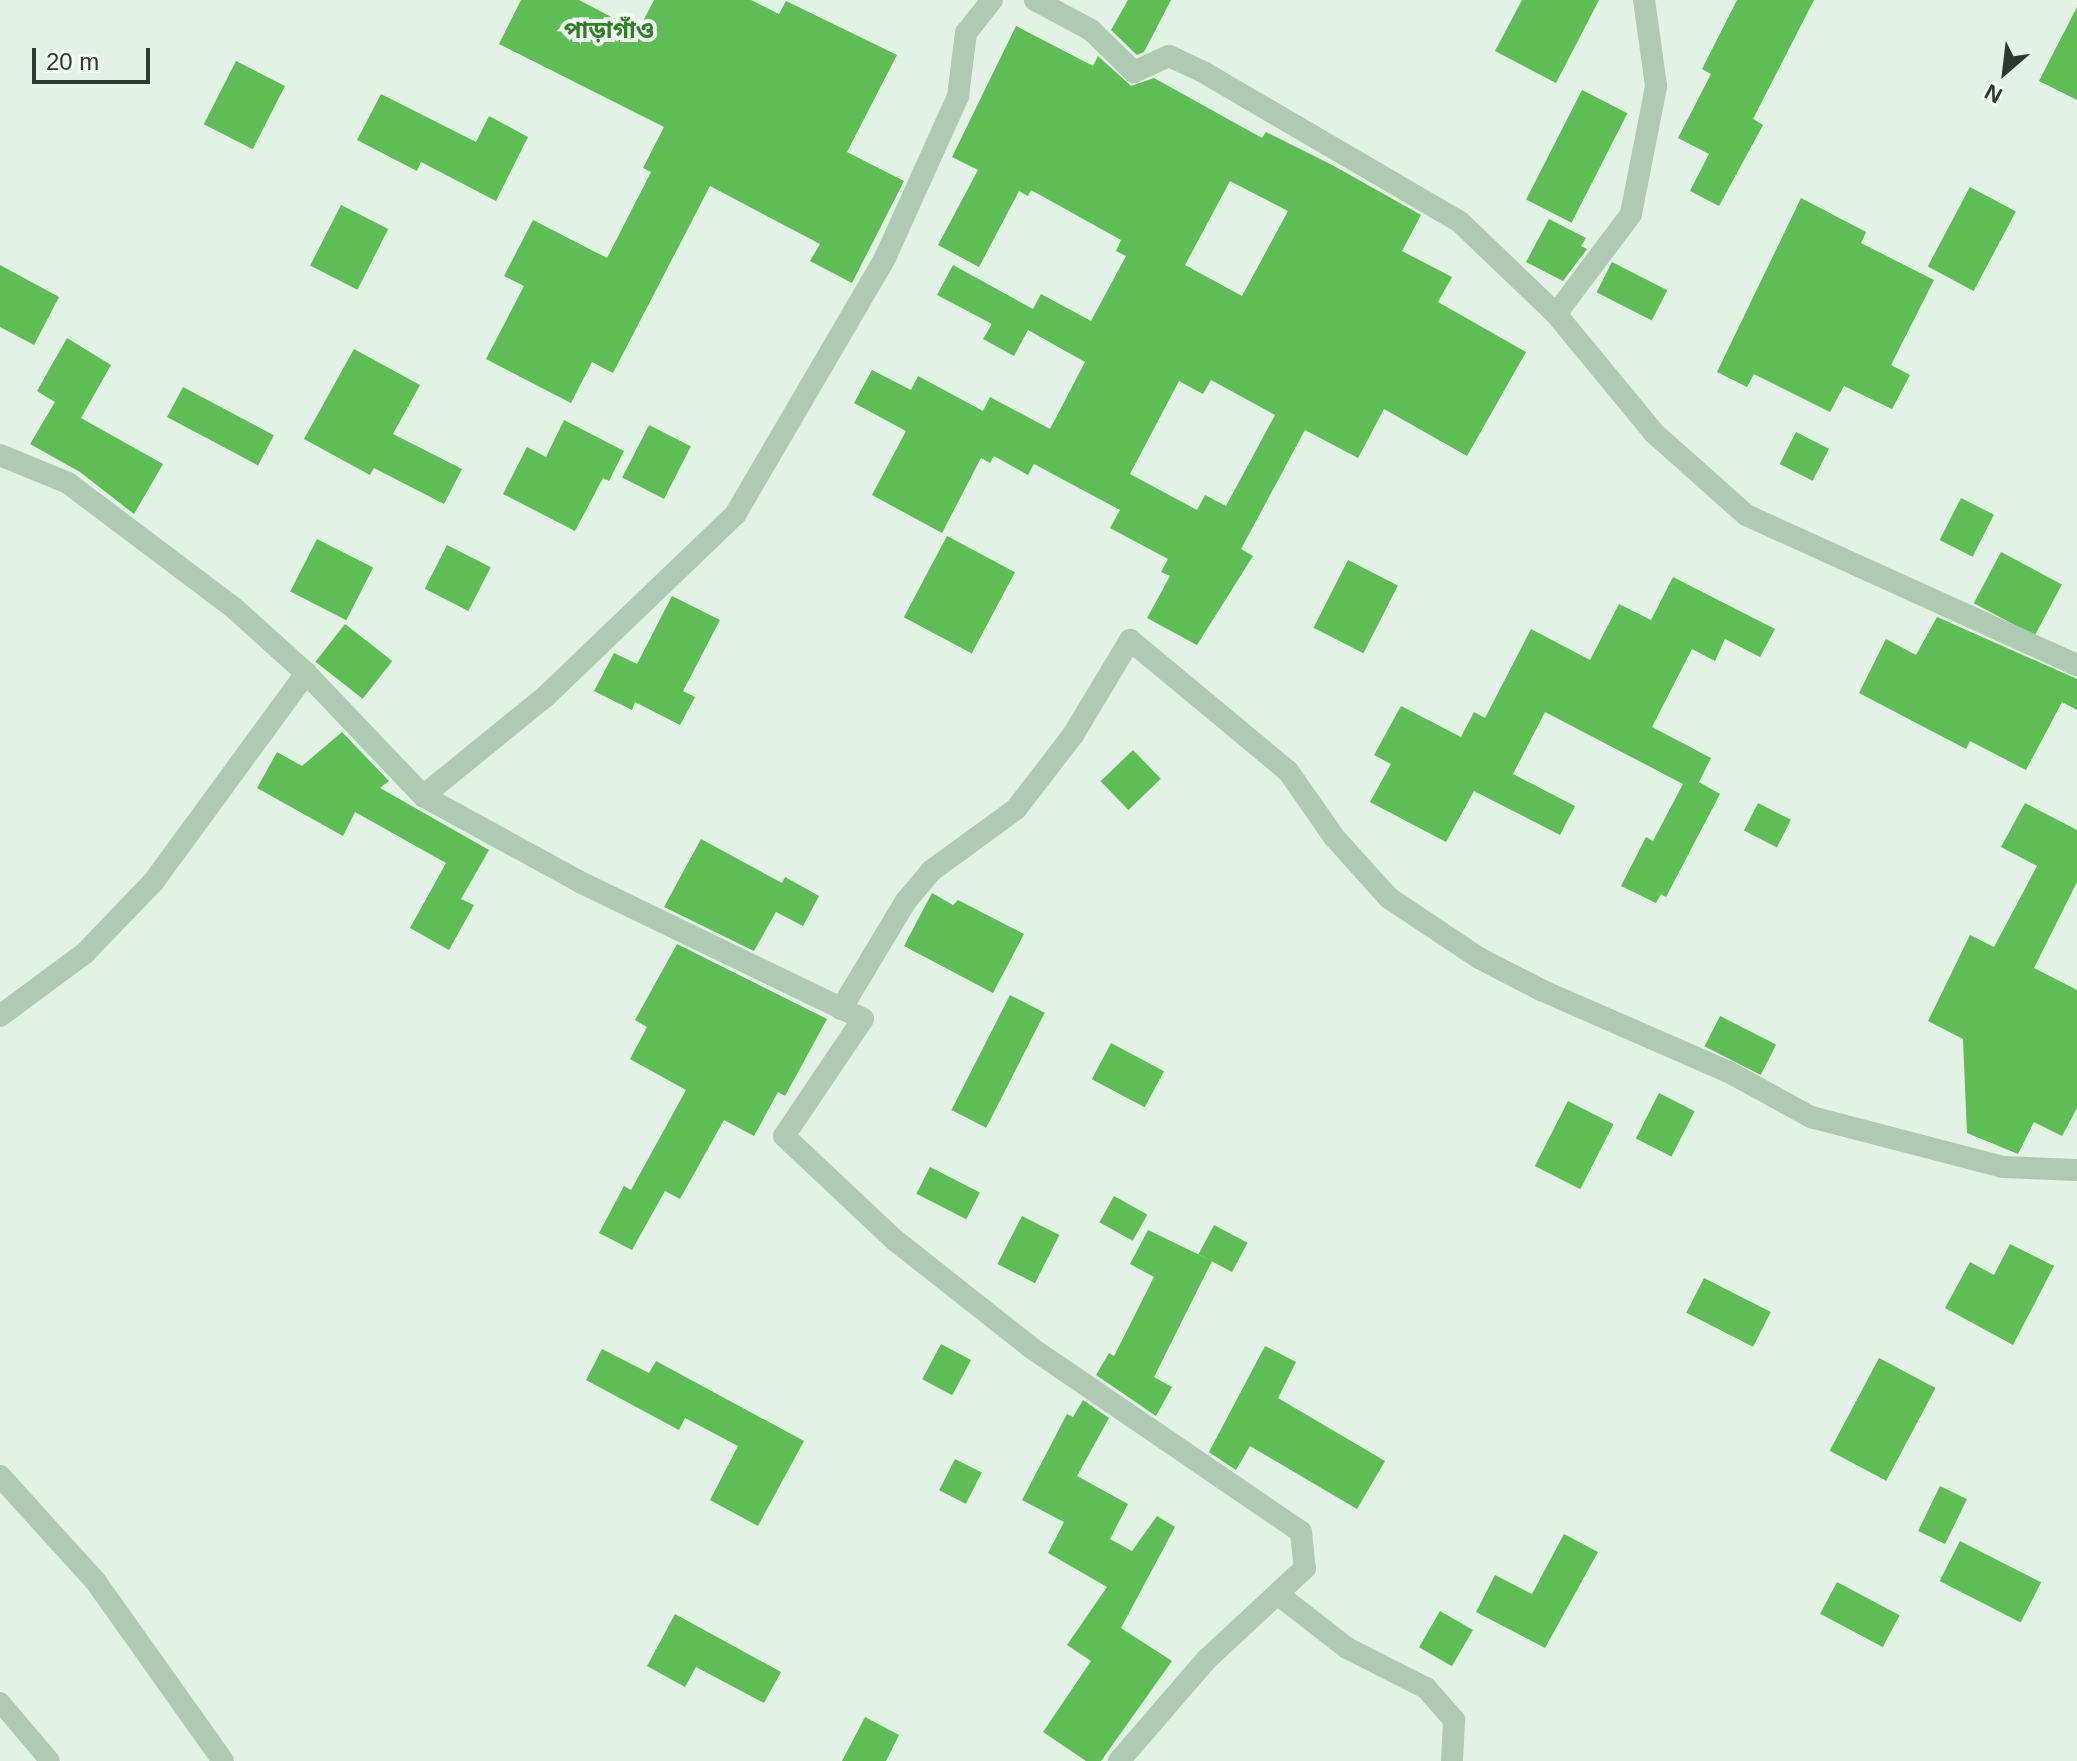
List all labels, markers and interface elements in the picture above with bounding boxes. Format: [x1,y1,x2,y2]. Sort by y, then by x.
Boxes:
district label: পাড়াগাঁও [564,16,654,44]
scale bar [36,32,154,82]
north arrow [1965,32,2045,112]
text: 20 m [46,48,99,75]
text: N [1981,79,2006,108]

